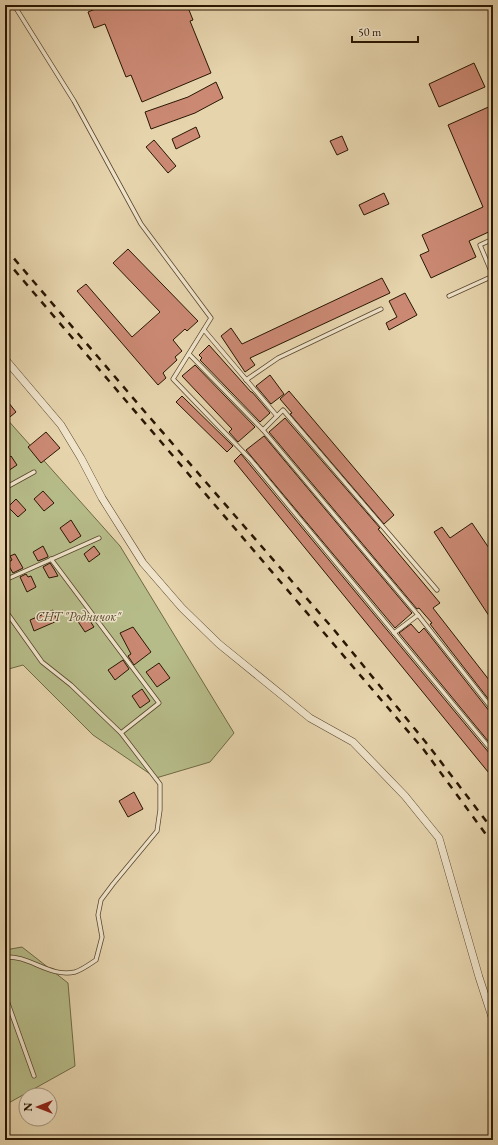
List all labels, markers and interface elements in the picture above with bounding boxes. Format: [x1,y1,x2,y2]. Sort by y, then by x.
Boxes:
scale bar [352,18,418,44]
text: 50 m [358,24,382,40]
park label: СНТ "Родничок" [35,608,122,625]
north arrow [18,1087,58,1127]
text: N [21,1102,35,1111]

